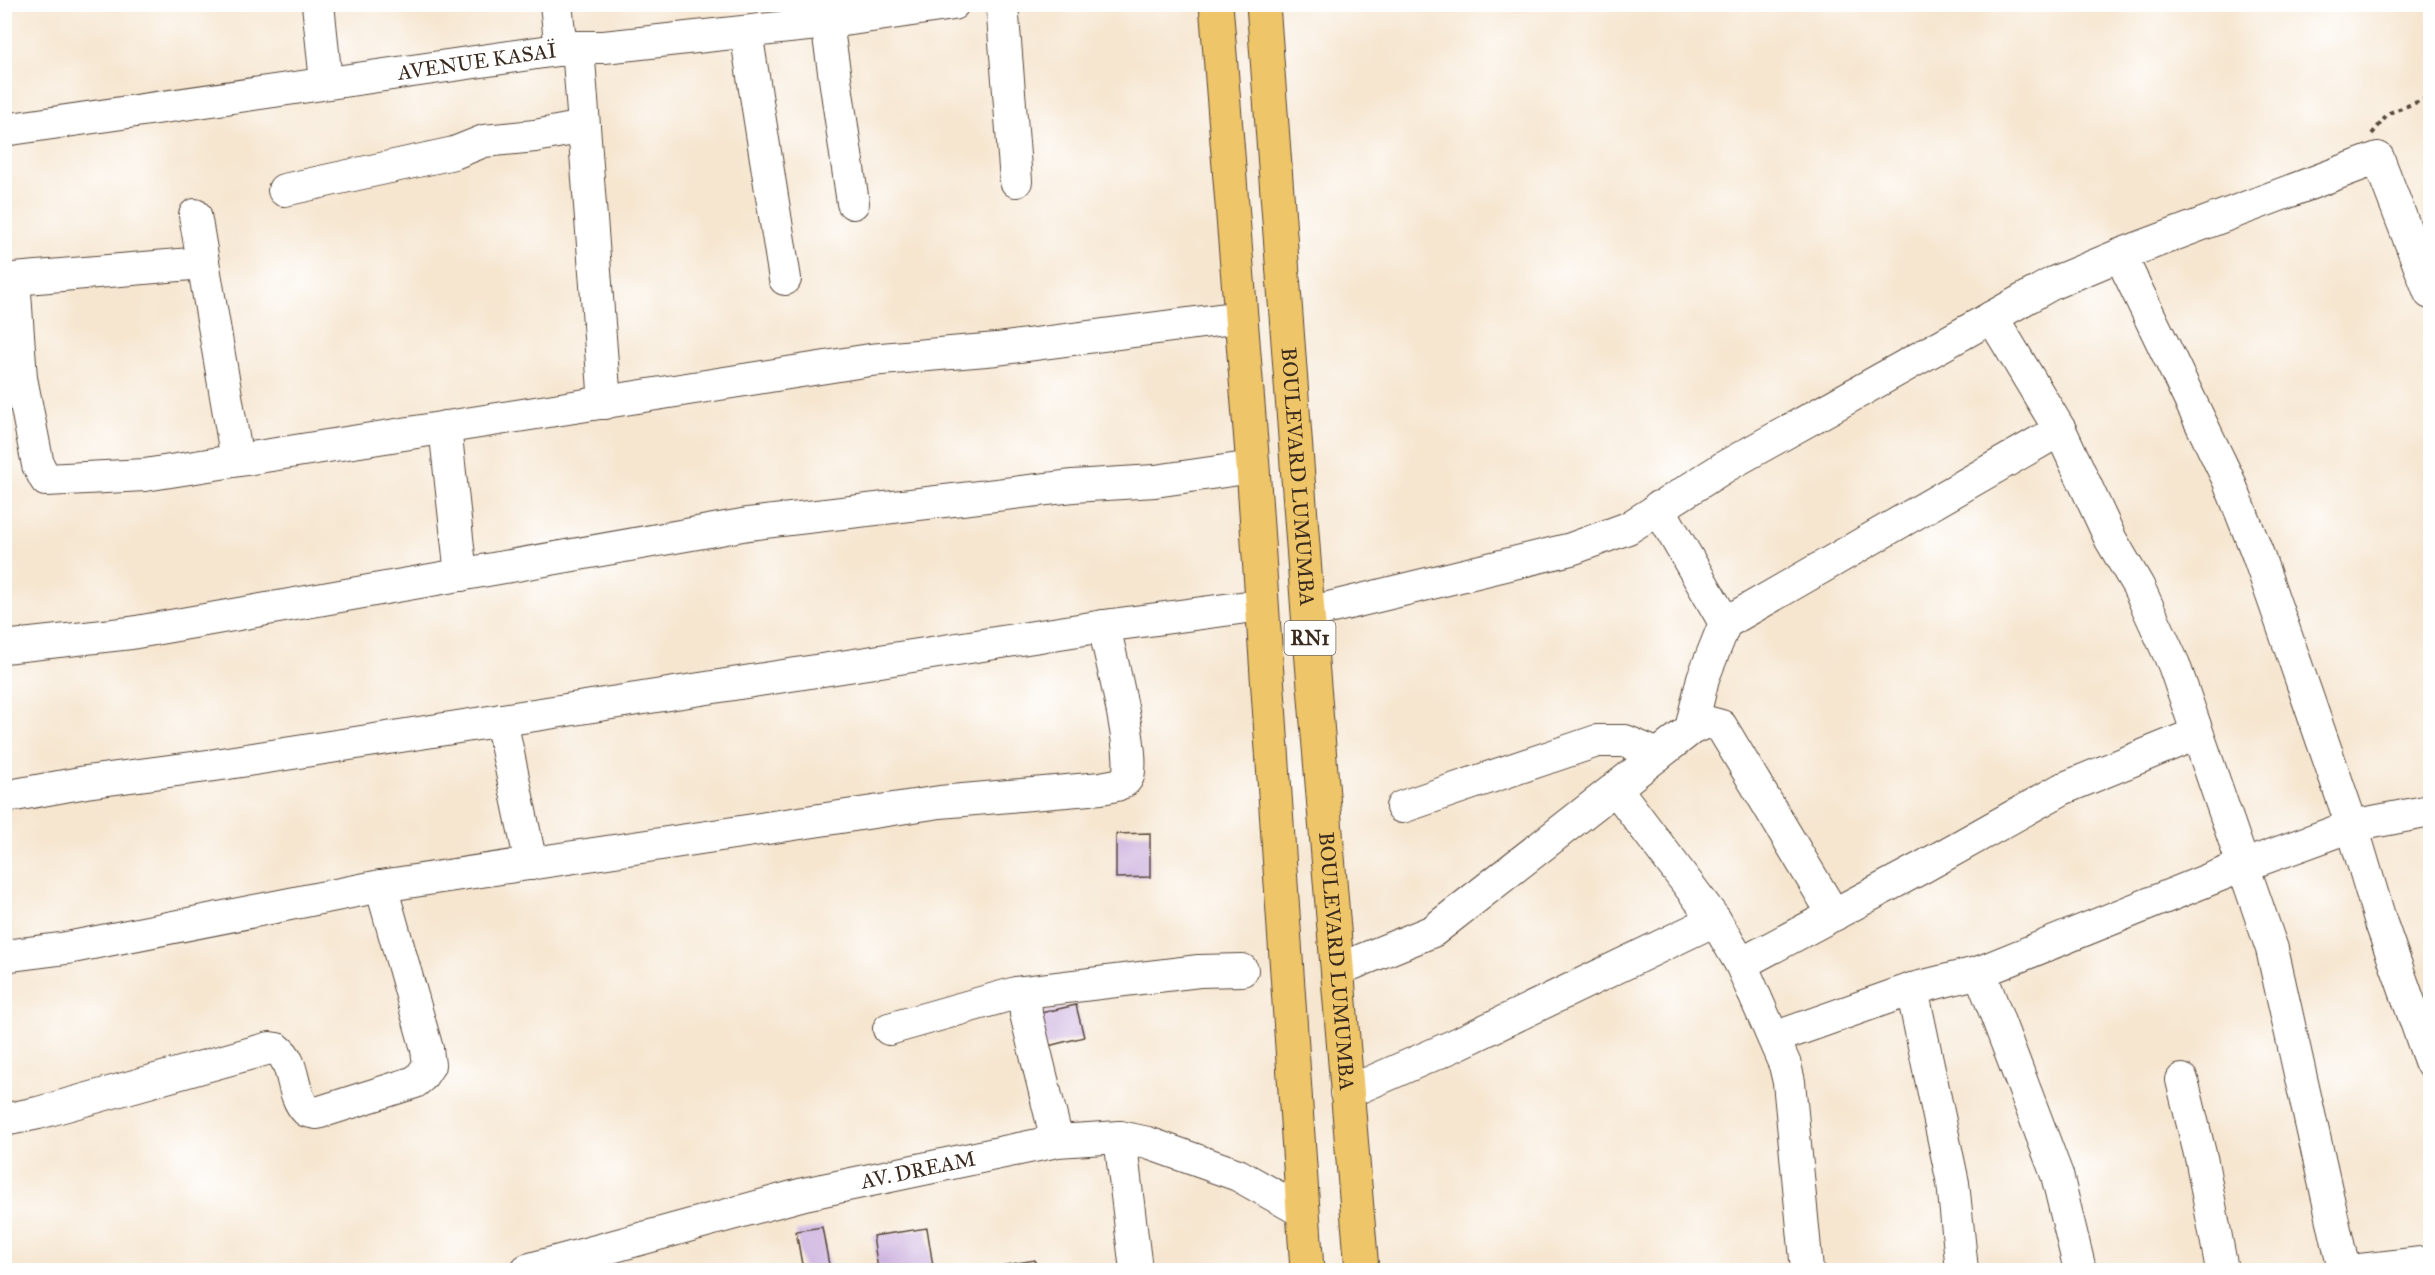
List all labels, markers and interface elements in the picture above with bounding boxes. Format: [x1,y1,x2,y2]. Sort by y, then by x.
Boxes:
street label: AVENUE KASAÏ [395,37,558,86]
street label: BOULEVARD LUMUMBA [1275,346,1320,607]
road number: RN1 [1284,621,1336,655]
street label: BOULEVARD LUMUMBA [1313,831,1360,1092]
street label: AV. DREAM [858,1145,978,1195]

